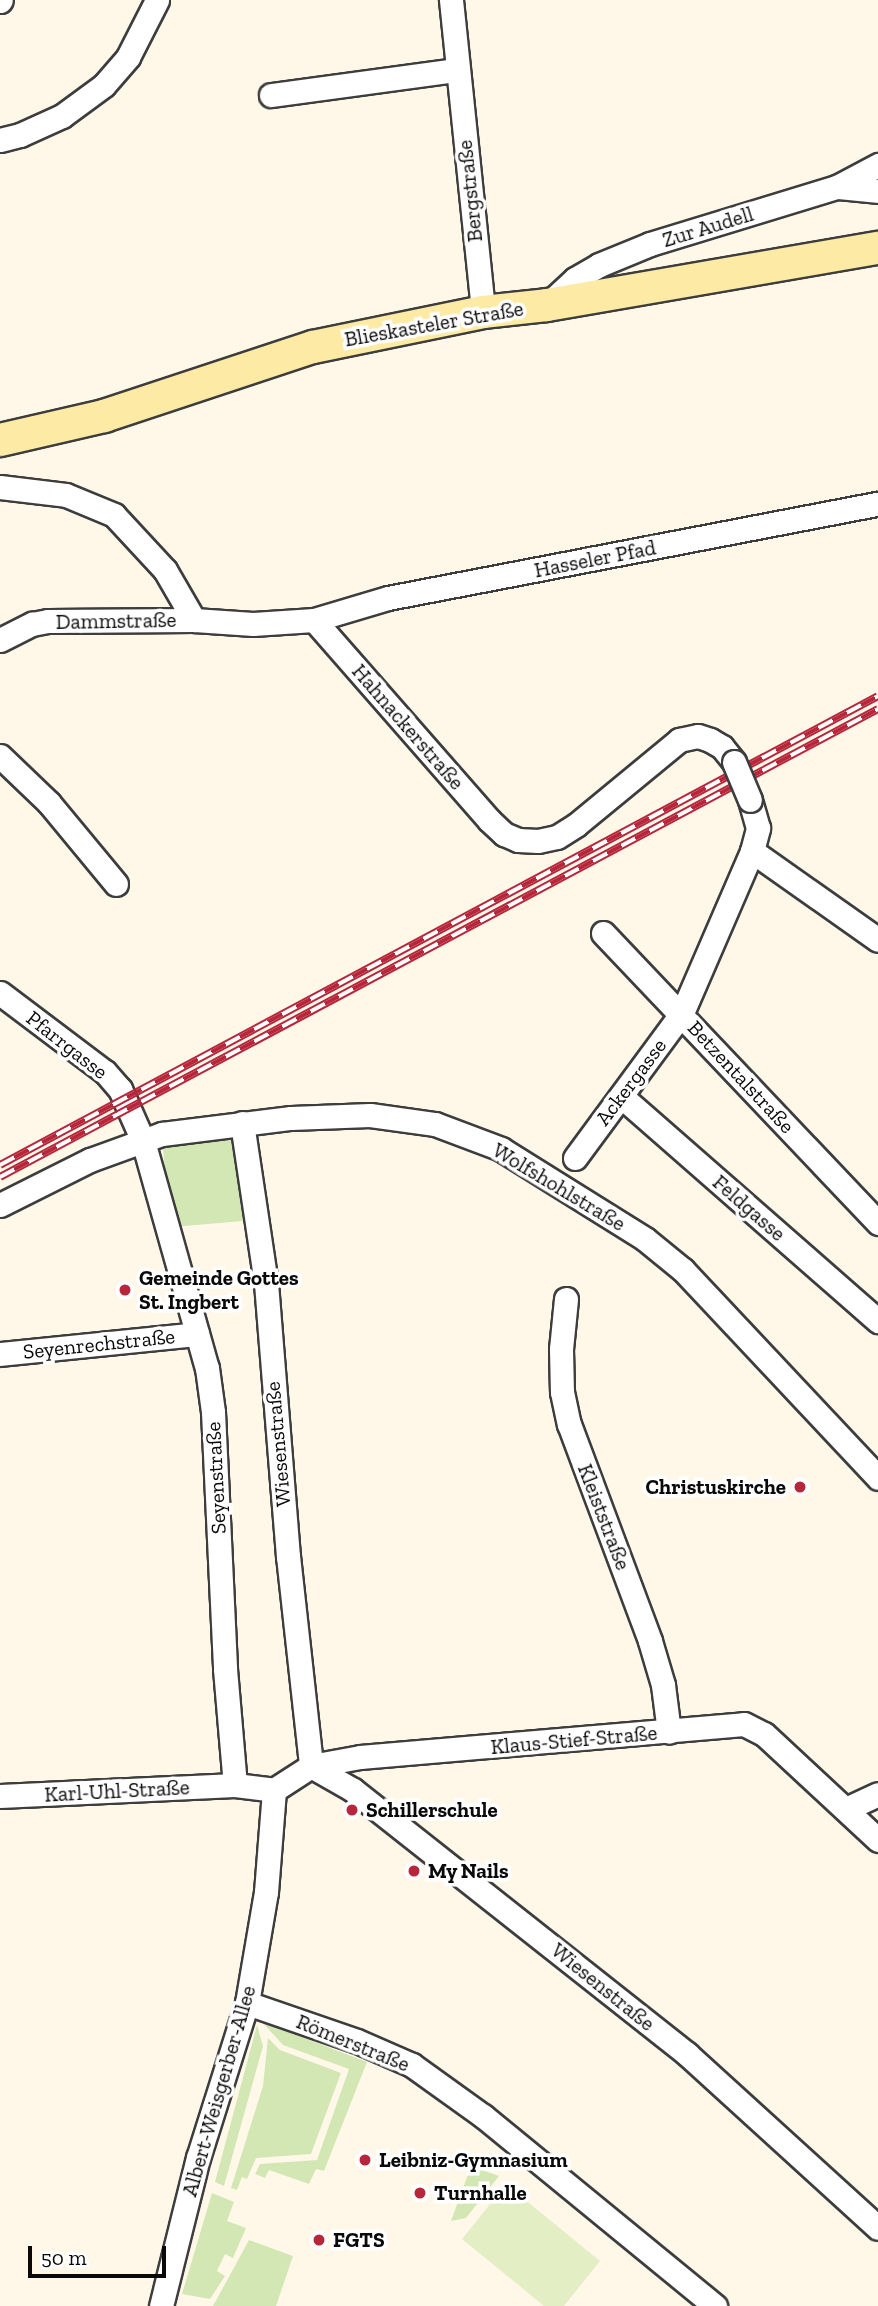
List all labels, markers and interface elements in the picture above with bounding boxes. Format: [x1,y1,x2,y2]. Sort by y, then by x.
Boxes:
street label: Bergstraße [452,139,488,243]
street label: Zur Audell [659,201,757,253]
street label: Blieskasteler Straße [342,296,526,352]
street label: Hasseler Pfad [532,535,658,583]
street label: Dammstraße [55,607,177,635]
street label: Hahnackerstraße [347,659,469,795]
street label: Pfarrgasse [21,1005,113,1085]
street label: Betzentalstraße [682,1015,800,1139]
street label: Ackergasse [590,1034,672,1130]
street label: Wolfshohlstraße [488,1137,630,1237]
street label: Feldgasse [707,1170,791,1246]
place label: Gemeinde Gottes St. Ingbert [139,1265,299,1315]
marker: Gemeinde Gottes St. Ingbert [117,1282,133,1298]
street label: Seyenrechstraße [22,1323,176,1365]
street label: Wiesenstraße [260,1380,296,1508]
street label: Seyenstraße [200,1421,232,1535]
street label: Kleiststraße [572,1461,636,1573]
place label: Christuskirche [645,1474,786,1500]
marker: Christuskirche [792,1479,808,1495]
street label: Klaus-Stief-Straße [490,1720,658,1760]
street label: Karl-Uhl-Straße [44,1775,190,1807]
place label: Schillerschule [366,1797,498,1823]
marker: Schillerschule [344,1802,360,1818]
place label: My Nails [428,1858,509,1884]
marker: My Nails [406,1863,422,1879]
street label: Wiesenstraße [546,1938,660,2036]
street label: Albert-Weisgerber-Allee [177,1983,261,2199]
street label: Römerstraße [293,2009,413,2077]
place label: Leibniz-Gymnasium [379,2147,568,2173]
marker: Leibniz-Gymnasium [357,2152,373,2168]
place label: Turnhalle [434,2180,527,2206]
marker: Turnhalle [412,2185,428,2201]
place label: FGTS [333,2227,385,2253]
scale bar [32,2232,170,2276]
marker: FGTS [311,2232,327,2248]
text: 50 m [41,2245,87,2270]

